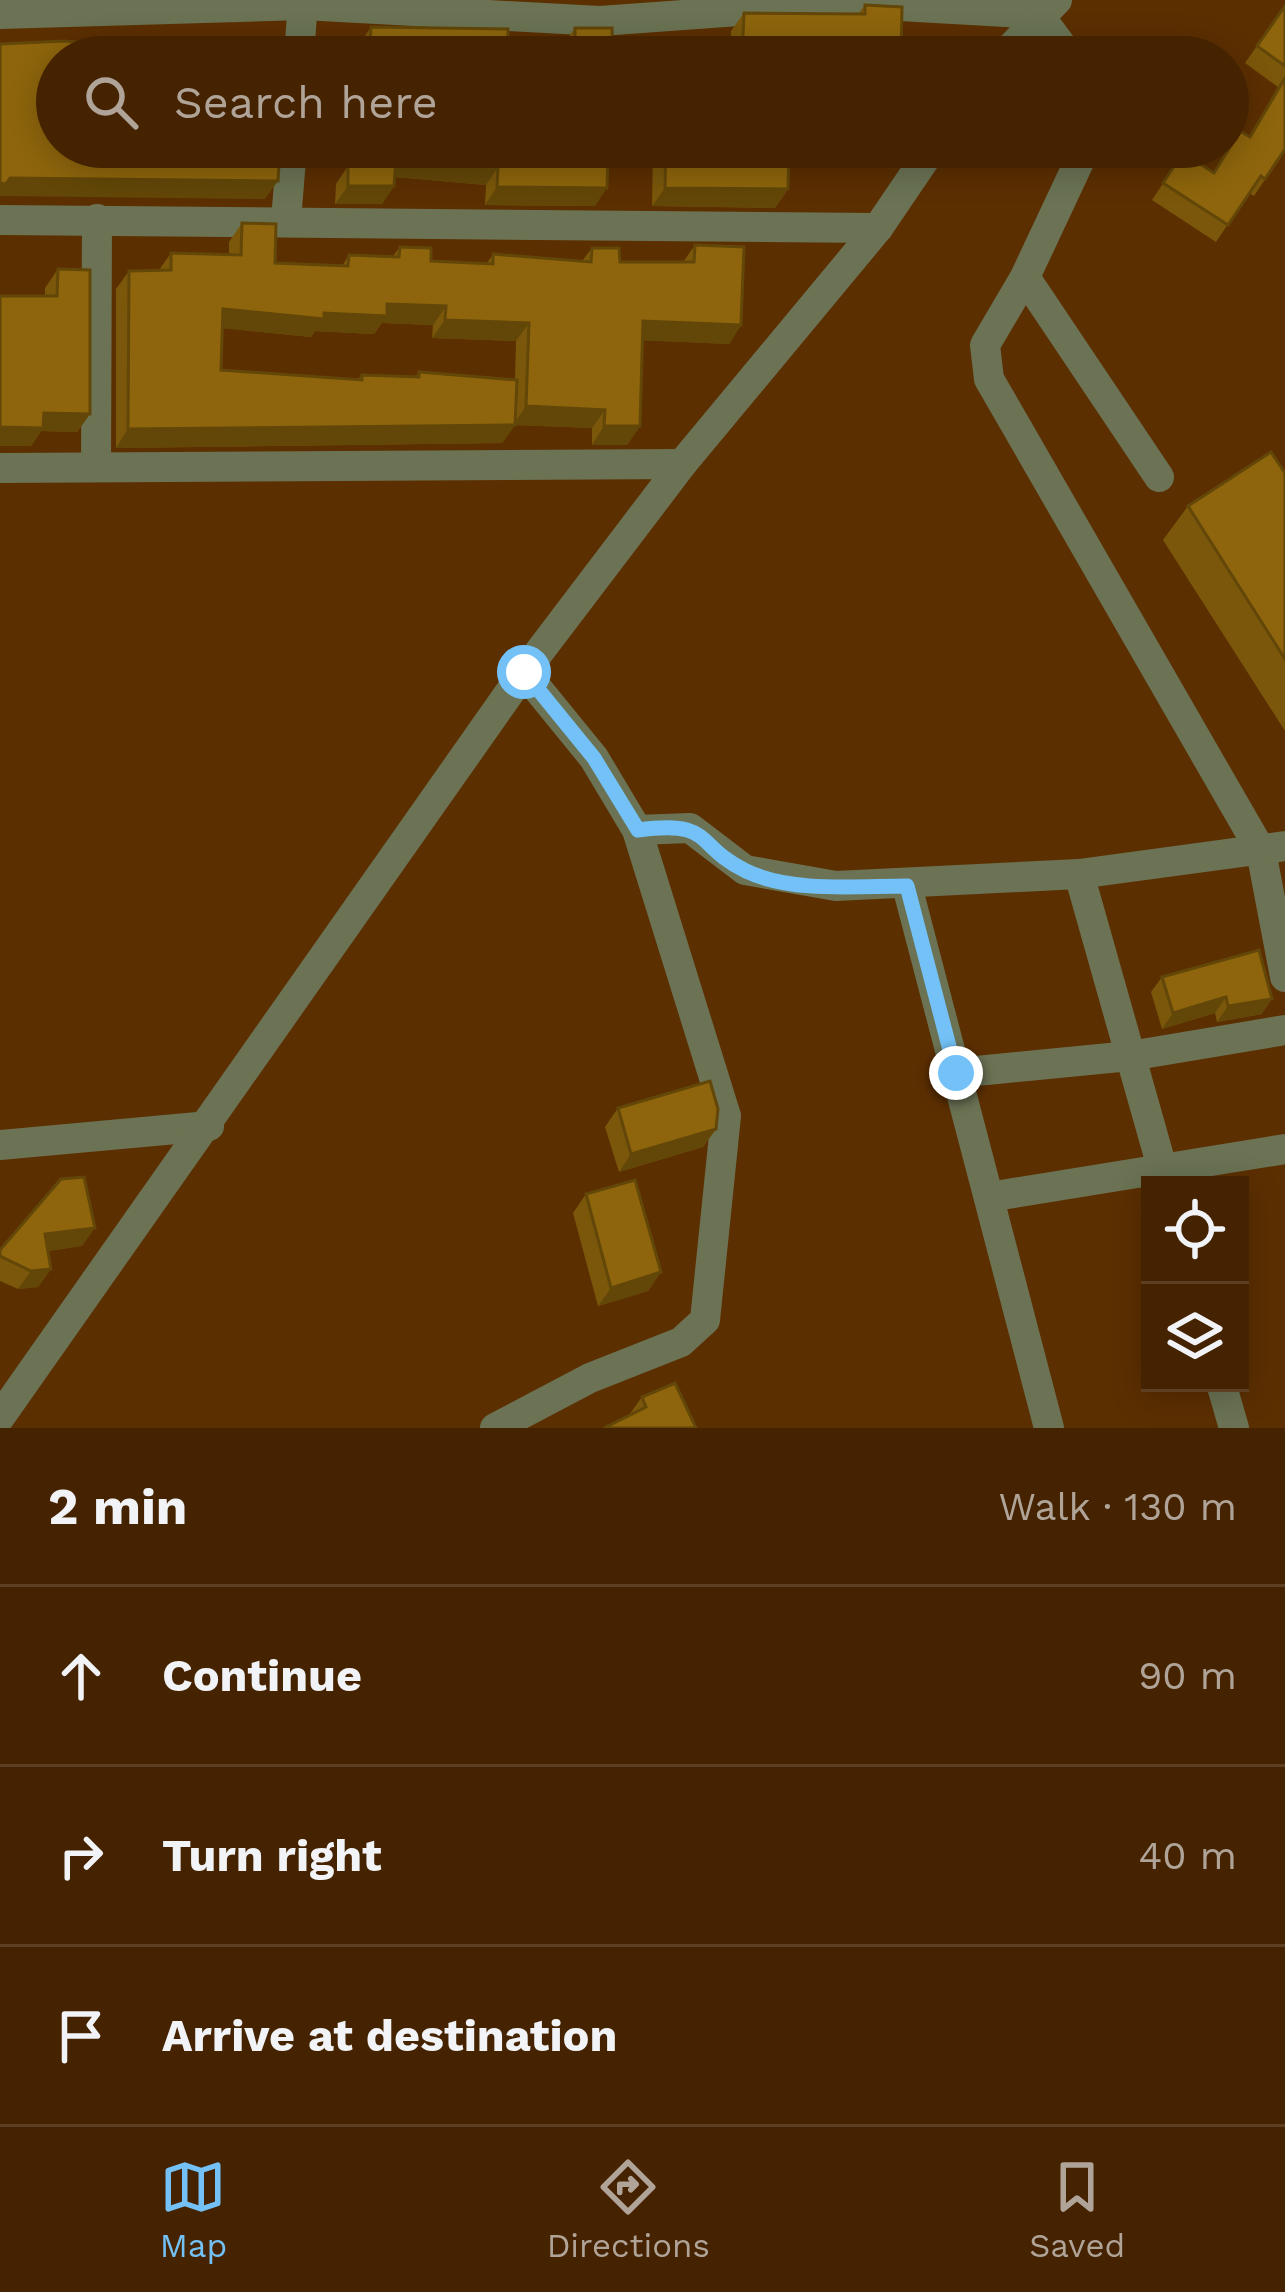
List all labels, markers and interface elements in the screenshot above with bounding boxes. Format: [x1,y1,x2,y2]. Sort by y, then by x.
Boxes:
search box [36,36,1249,168]
icon: search [78,69,144,135]
text: Search here [174,76,438,129]
route start [497,645,551,699]
route end [929,1046,983,1100]
map controls [1141,1176,1249,1392]
button: locate [1141,1176,1249,1284]
button: layers [1141,1284,1249,1392]
text: 2 min [48,1477,187,1536]
text: Walk · 130 m [999,1484,1237,1529]
icon: ahead [48,1643,114,1709]
text: Continue [162,1649,362,1702]
text: 90 m [1138,1653,1237,1698]
icon: right [48,1823,114,1889]
text: Turn right [162,1829,382,1882]
text: 40 m [1138,1833,1237,1878]
icon: arrive [48,2003,114,2069]
text: Arrive at destination [162,2009,617,2062]
tab: Map [160,2154,227,2265]
tab: Directions [547,2154,710,2265]
tab: Saved [1029,2154,1125,2265]

